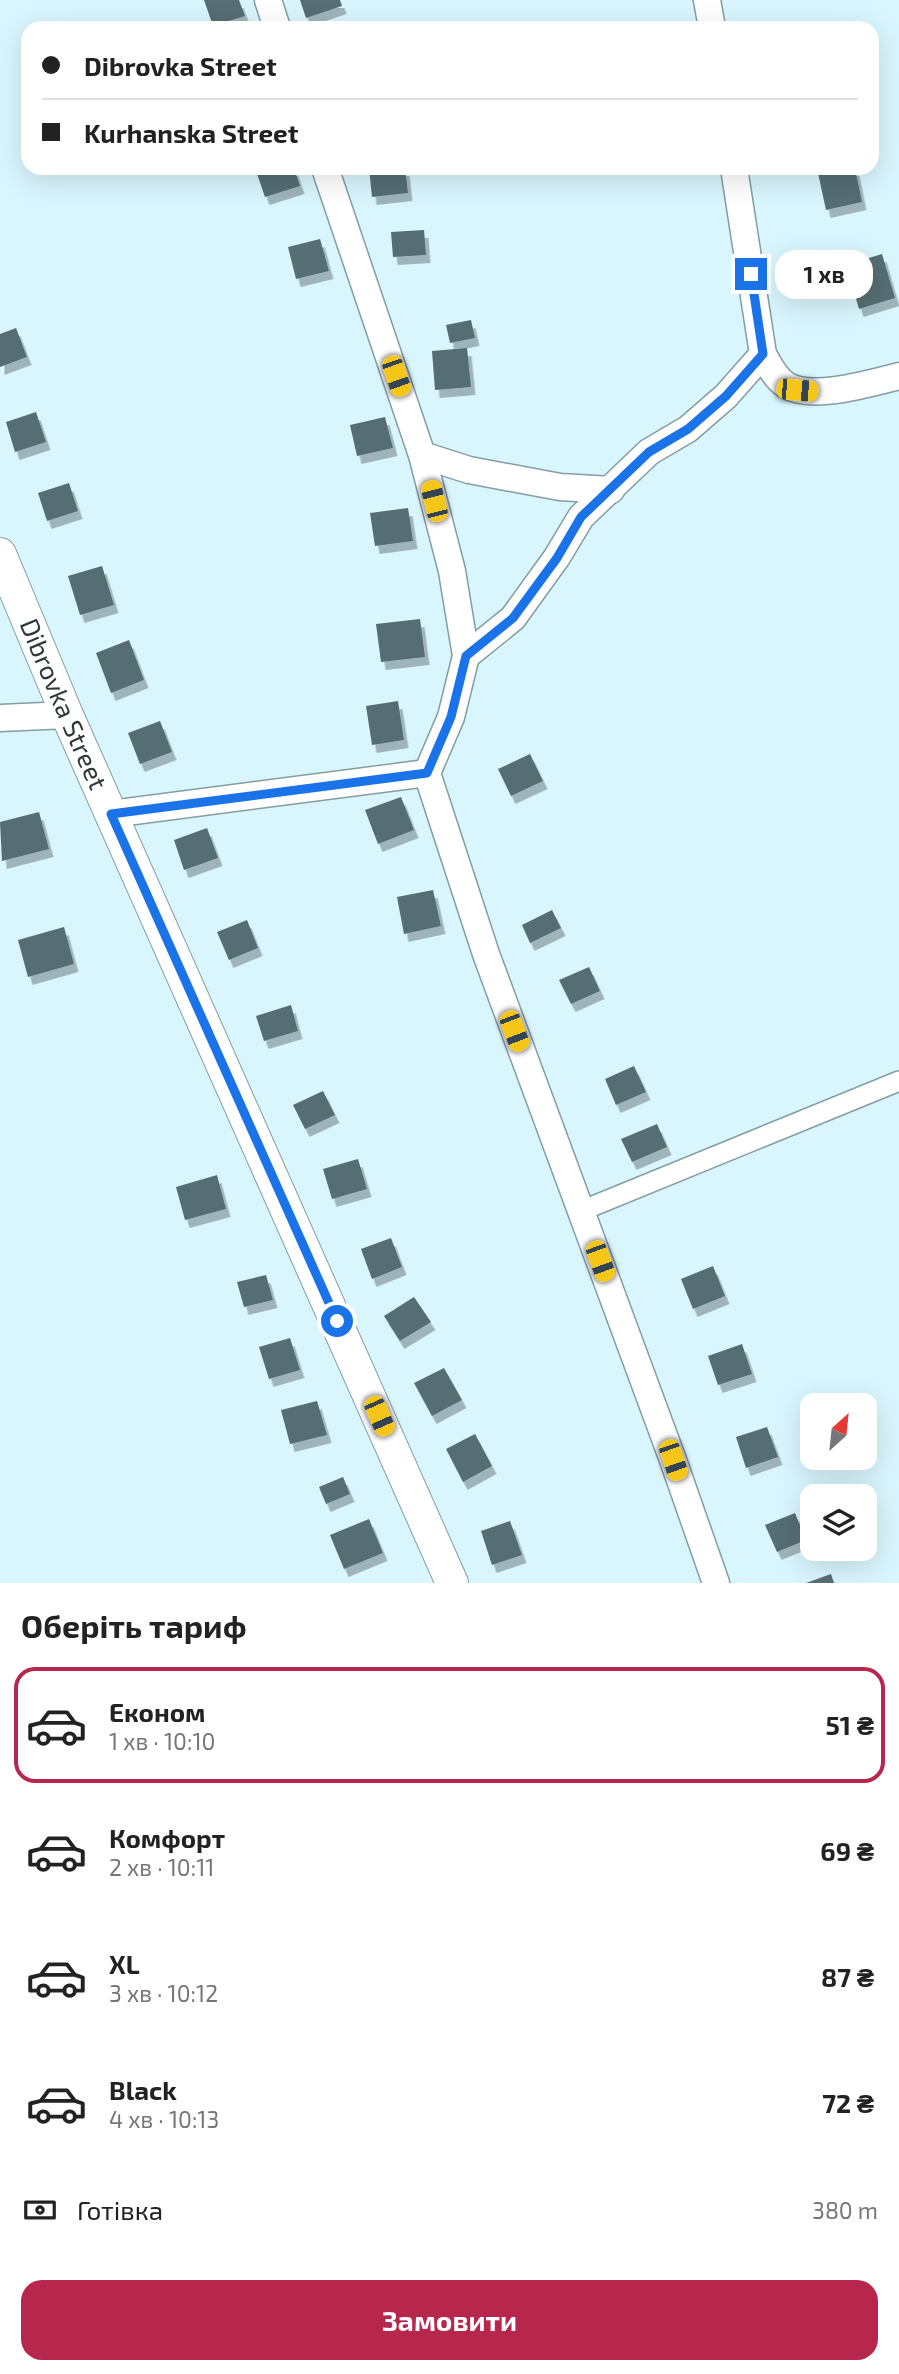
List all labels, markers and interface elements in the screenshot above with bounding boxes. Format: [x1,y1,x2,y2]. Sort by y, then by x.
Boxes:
text: Dibrovka Street [84,50,277,81]
text: Kurhanska Street [84,117,298,148]
callout: 1 хв [776,250,874,298]
route end [735,258,767,290]
text: 1 хв [803,260,845,288]
car [380,353,413,399]
car [776,378,819,402]
car [419,478,450,524]
street label: Dibrovka Street [15,614,115,794]
car [497,1008,532,1054]
car [583,1238,618,1284]
route start [321,1305,353,1337]
car [361,1393,398,1439]
north arrow [800,1393,877,1470]
map controls [800,1393,877,1561]
car [657,1437,690,1483]
button: layers [800,1484,877,1561]
text: Оберіть тариф [21,1606,247,1644]
icon: car [25,1694,88,1757]
text: Економ [109,1696,206,1727]
text: 51 ₴ [825,1709,874,1740]
text: 1 хв · 10:10 [109,1727,215,1755]
icon: car [25,1820,88,1883]
text: Комфорт [109,1822,225,1853]
text: 69 ₴ [820,1835,874,1866]
text: 2 хв · 10:11 [109,1853,214,1881]
icon: car [25,1946,88,2009]
text: XL [109,1948,140,1979]
text: 87 ₴ [821,1961,874,1992]
text: 3 хв · 10:12 [109,1979,218,2007]
icon: car [25,2072,88,2135]
text: Black [109,2074,177,2105]
text: 72 ₴ [822,2087,874,2118]
text: 4 хв · 10:13 [109,2105,219,2133]
icon: cash [21,2191,59,2229]
text: Готівка [77,2194,163,2225]
text: 380 m [812,2196,878,2224]
button: Замовити [21,2280,878,2360]

